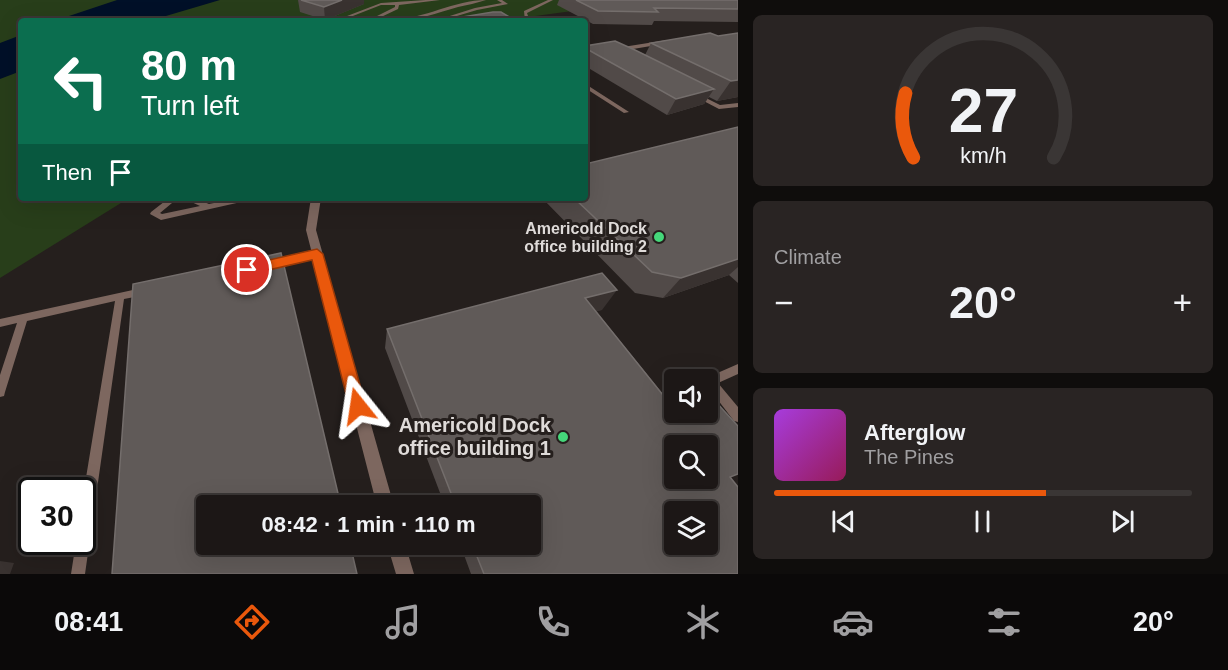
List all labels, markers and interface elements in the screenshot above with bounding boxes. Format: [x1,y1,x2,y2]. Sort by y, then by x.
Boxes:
icon: left [42,42,120,120]
text: 80 m [141,42,237,89]
text: 27 [948,76,1018,145]
text: Turn left [141,91,239,121]
text: km/h [960,144,1006,168]
icon: arrive [104,156,137,189]
text: Then [42,160,92,185]
place label: Americold Dock office building 2 [524,220,647,255]
marker: Americold Dock office building 2 [652,230,666,244]
pin [221,244,272,295]
text: Climate [774,246,842,268]
icon: arrive [230,253,263,286]
text: 20° [949,277,1017,328]
text: − [774,284,793,321]
text: + [1173,284,1192,321]
map controls [664,369,718,555]
button: sound [664,369,718,423]
position arrow [326,374,390,438]
place label: Americold Dock office building 1 [398,414,552,459]
text: Afterglow [864,420,965,445]
marker: Americold Dock office building 1 [556,430,570,444]
button: search [664,435,718,489]
text: The Pines [864,446,954,468]
speed limit sign: 30 [18,477,96,555]
button: layers [664,501,718,555]
icon: previous [827,505,860,538]
icon: pause [966,505,999,538]
icon: next [1106,505,1139,538]
text: 08:42 · 1 min · 110 m [262,512,476,537]
icon: directions [231,601,273,643]
icon: music [382,601,424,643]
icon: phone [532,601,574,643]
icon: climate [682,601,724,643]
icon: car [832,601,874,643]
icon: filters [983,601,1025,643]
text: 08:41 [54,607,123,637]
text: 20° [1133,607,1174,637]

